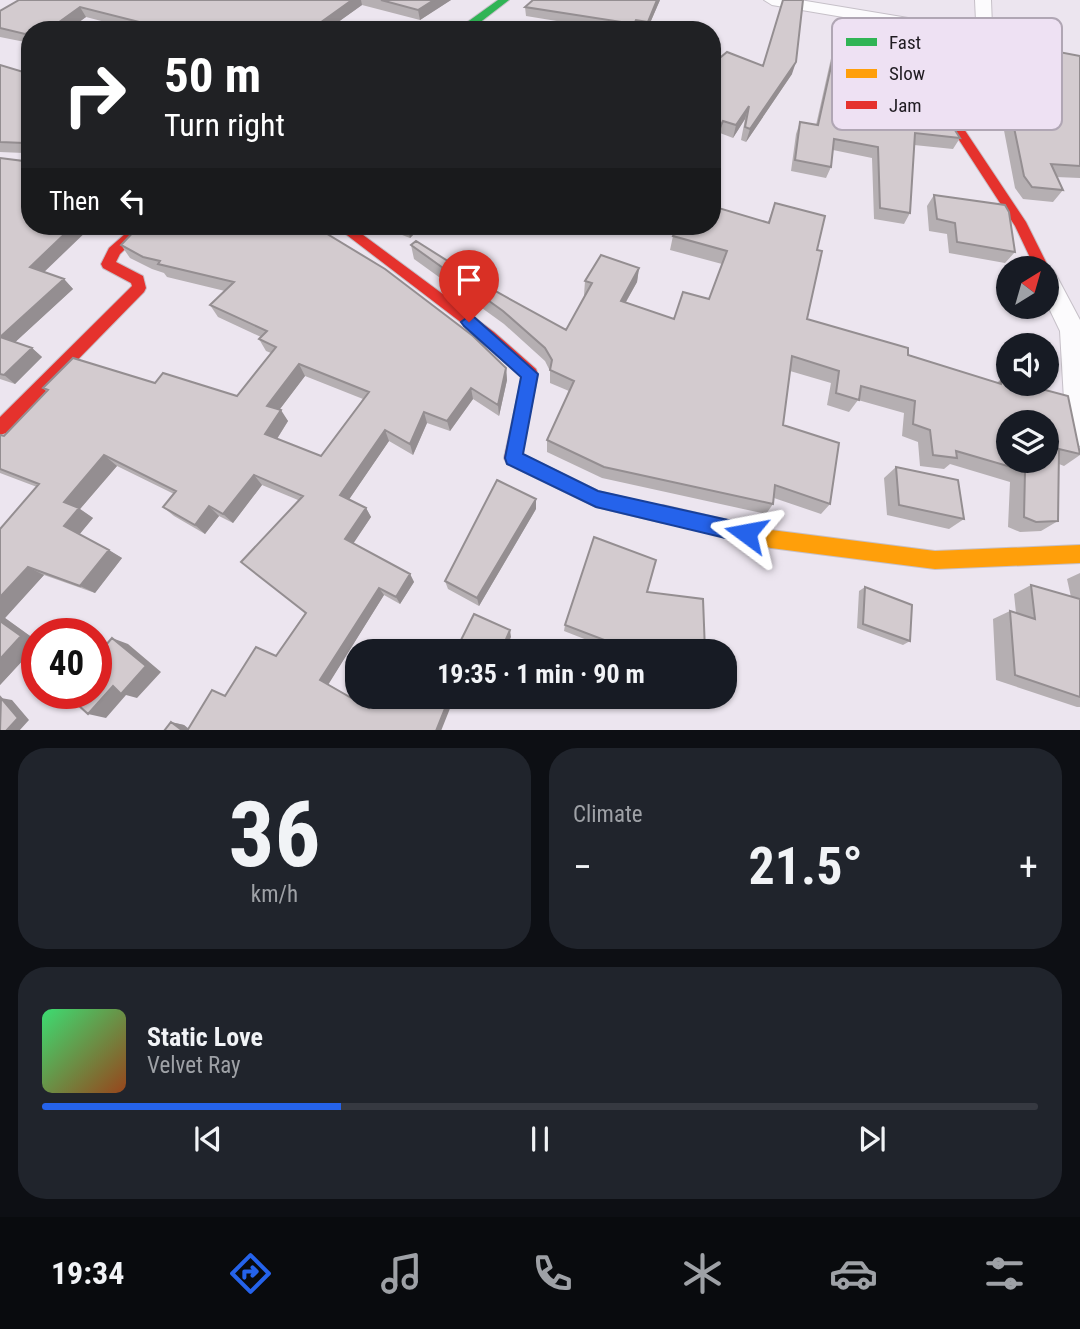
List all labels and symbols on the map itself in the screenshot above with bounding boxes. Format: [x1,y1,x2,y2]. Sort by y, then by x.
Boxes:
legend [832,18,1062,130]
text: Fast [889,31,921,54]
text: Slow [889,62,925,85]
text: Jam [889,94,922,117]
pin [439,250,499,322]
north arrow [996,256,1059,318]
position arrow [709,496,783,570]
speed limit sign: 40 [21,618,112,709]

